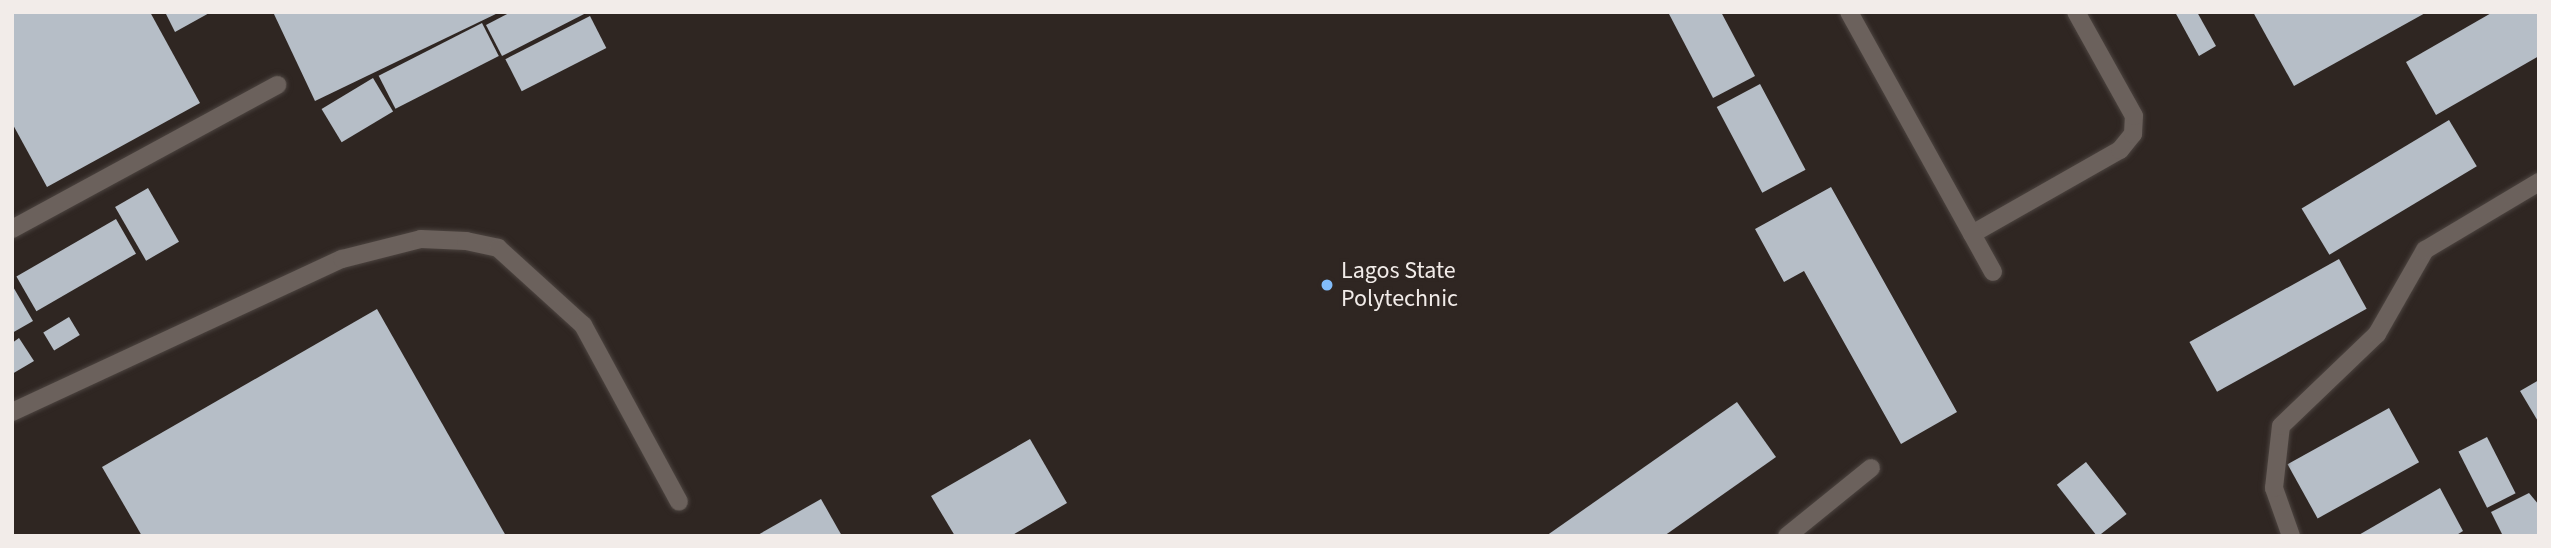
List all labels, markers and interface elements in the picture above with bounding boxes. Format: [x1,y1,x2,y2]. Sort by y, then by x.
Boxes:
place label: Lagos State Polytechnic [1341,257,1458,313]
marker: Lagos State Polytechnic [1319,277,1335,293]

